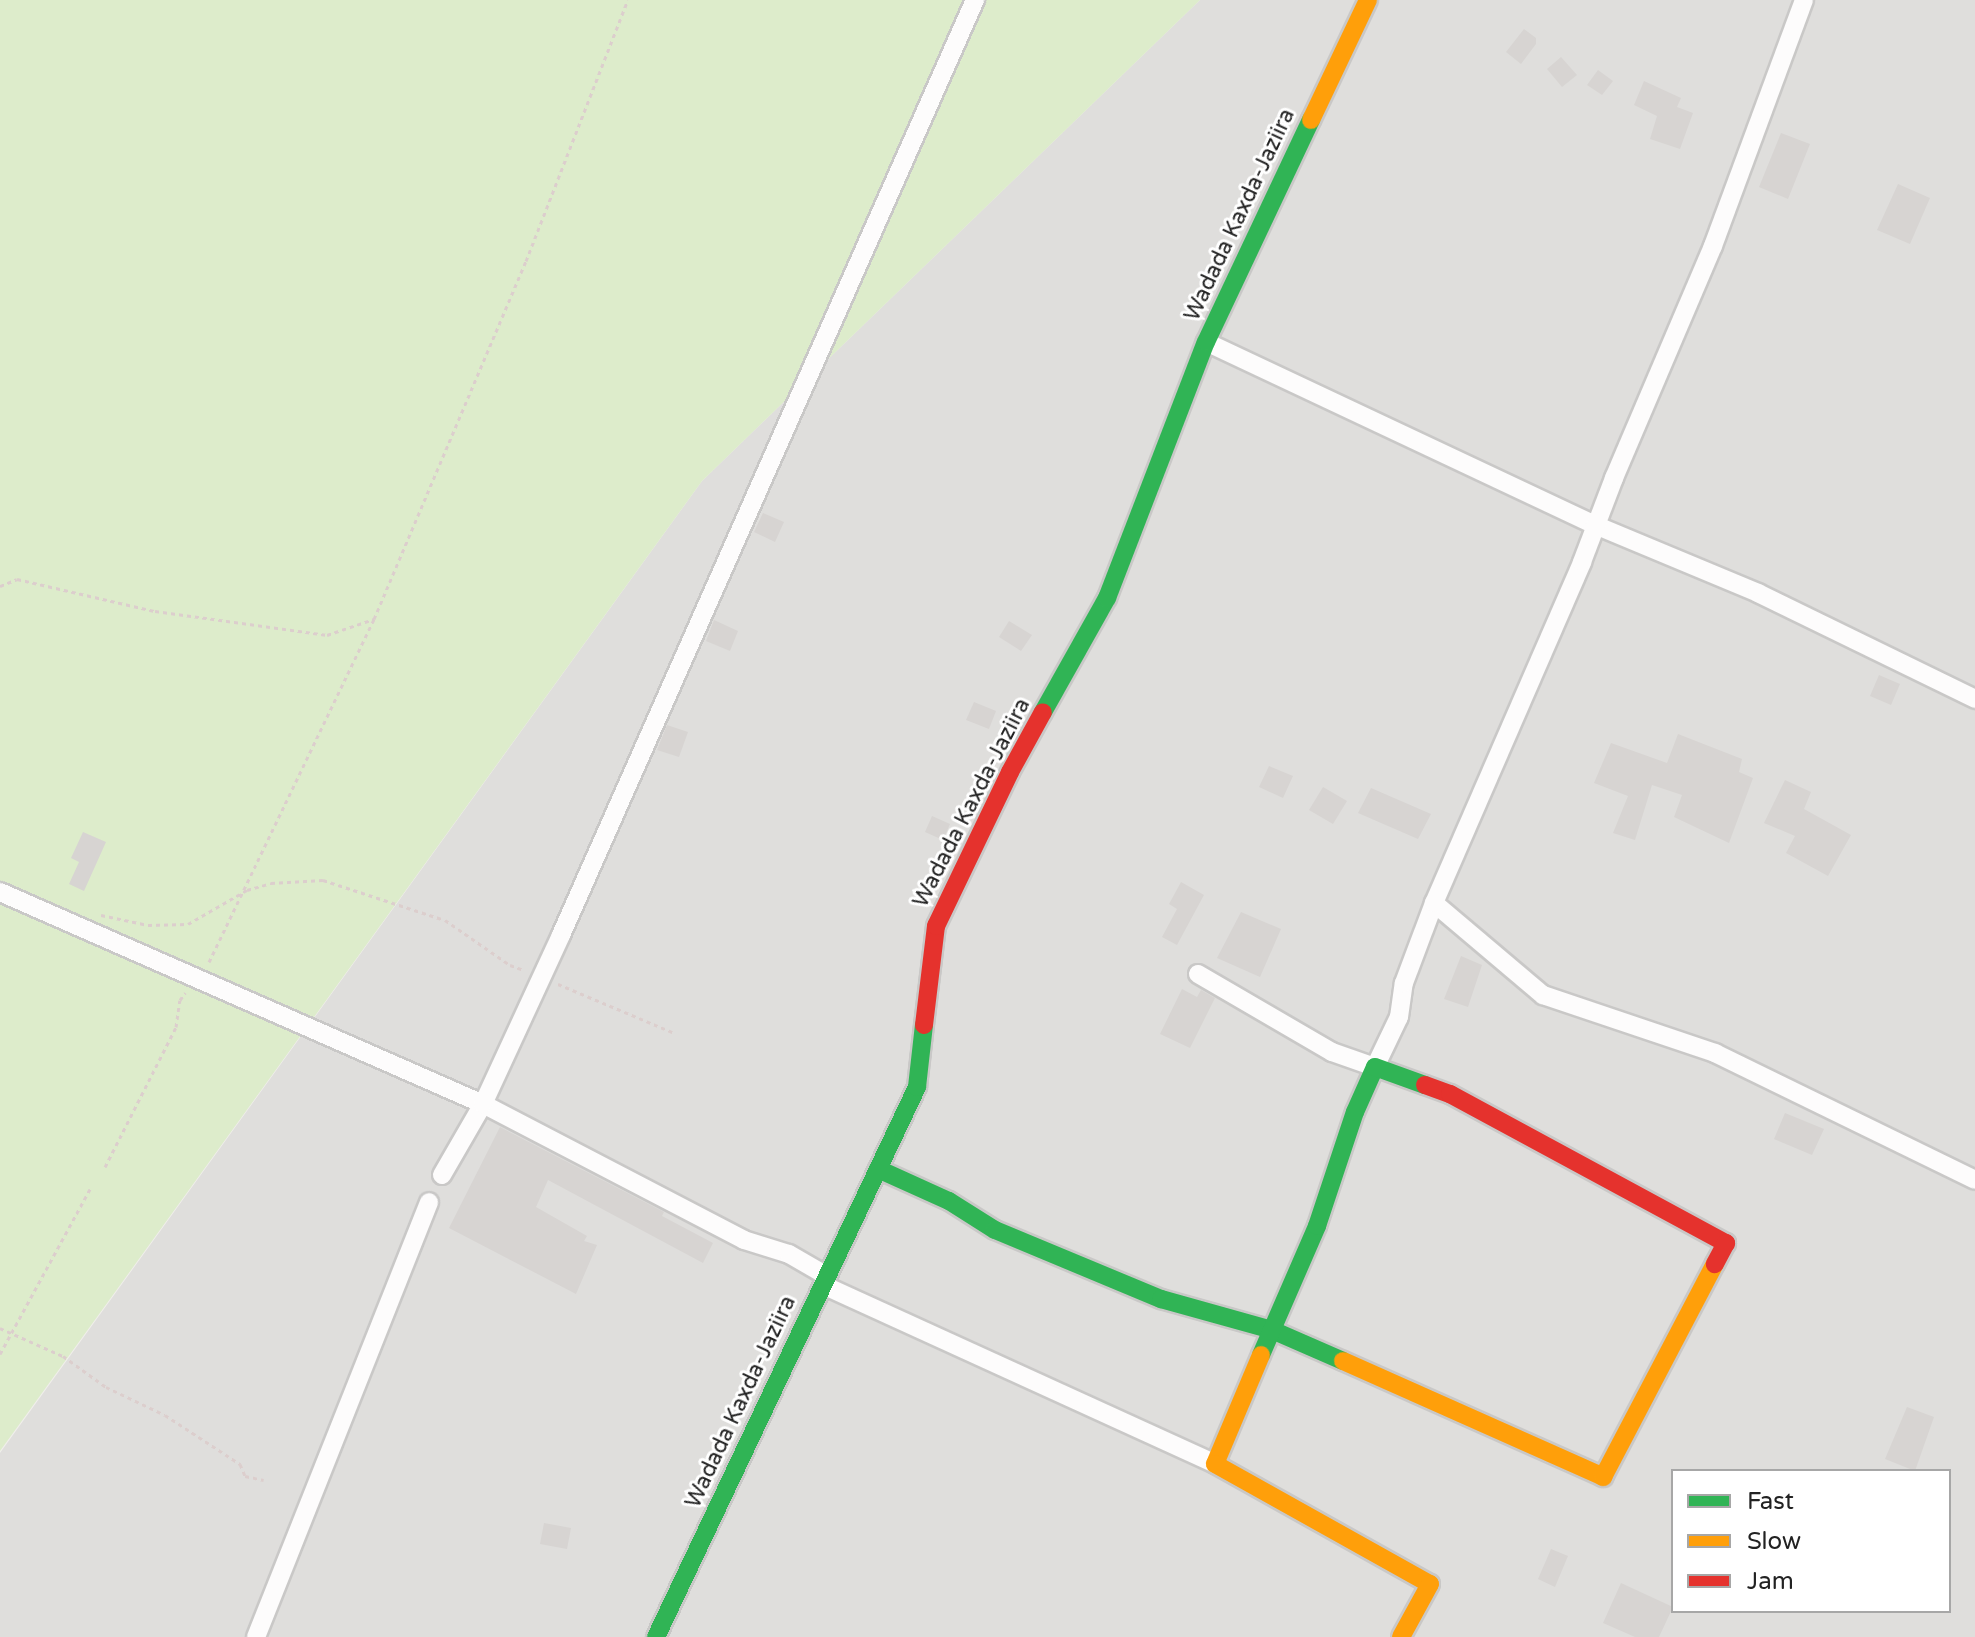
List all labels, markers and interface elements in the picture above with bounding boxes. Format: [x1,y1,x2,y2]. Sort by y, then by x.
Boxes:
street label: Wadada Kaxda-Jaziira [1179,105,1301,325]
street label: Wadada Kaxda-Jaziira [908,694,1036,912]
street label: Wadada Kaxda-Jaziira [680,1292,802,1512]
legend [1671,1469,1951,1613]
text: Fast [1747,1487,1794,1516]
text: Slow [1747,1527,1801,1556]
text: Jam [1747,1567,1794,1596]

